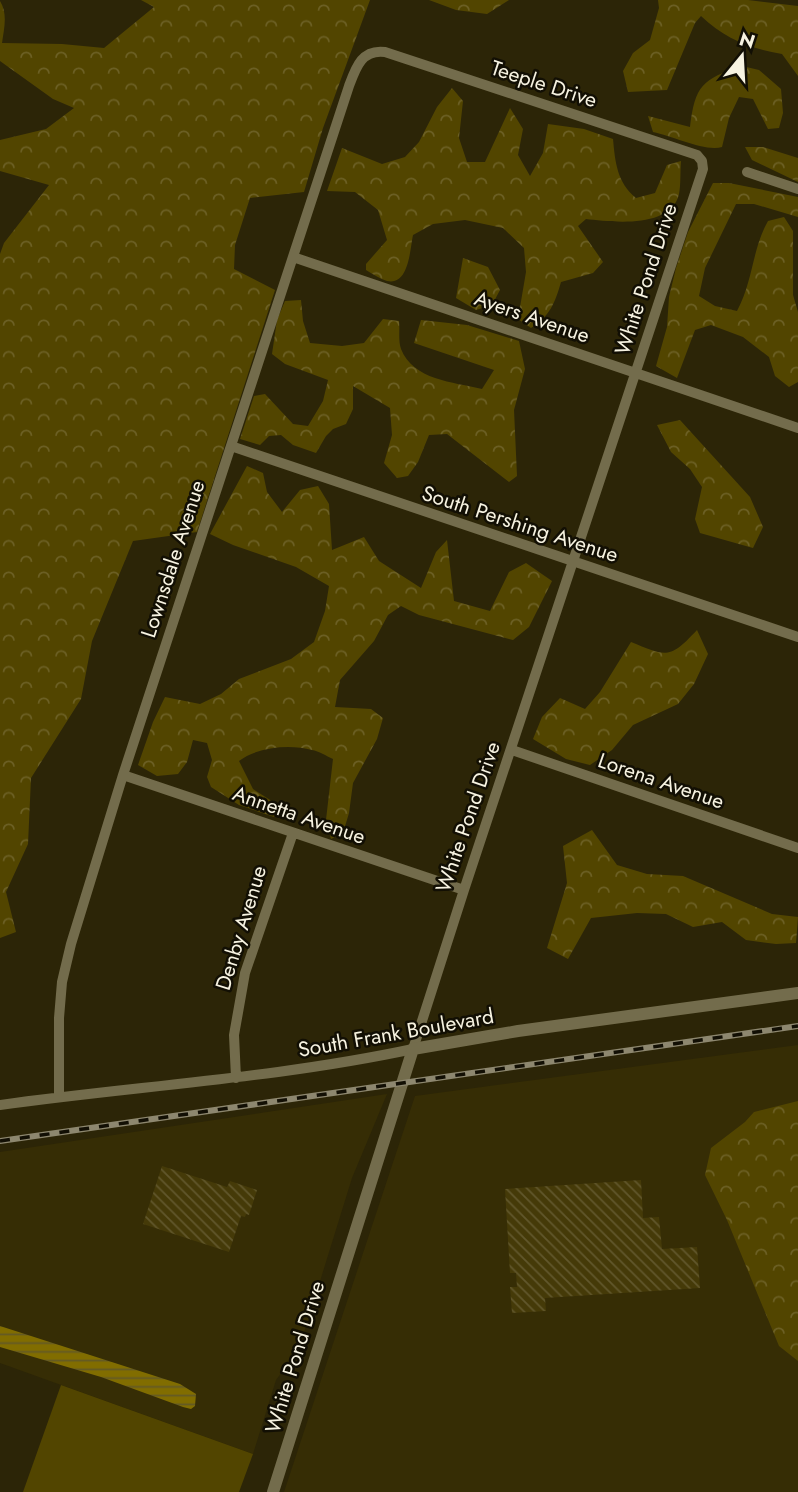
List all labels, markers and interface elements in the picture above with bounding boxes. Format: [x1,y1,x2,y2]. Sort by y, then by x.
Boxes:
north arrow [707,21,777,91]
text: N [736,25,758,55]
street label: Teeple Drive [487,53,601,115]
street label: White Pond Drive [607,199,685,359]
street label: Ayers Avenue [470,283,594,351]
street label: Lownsdale Avenue [133,476,213,642]
street label: South Pershing Avenue [418,478,622,570]
street label: White Pond Drive [428,737,508,896]
street label: Lorena Avenue [594,745,728,817]
street label: Annetta Avenue [229,778,370,852]
street label: Denby Avenue [208,862,274,994]
street label: South Frank Boulevard [296,1001,496,1065]
street label: White Pond Drive [258,1277,332,1437]

